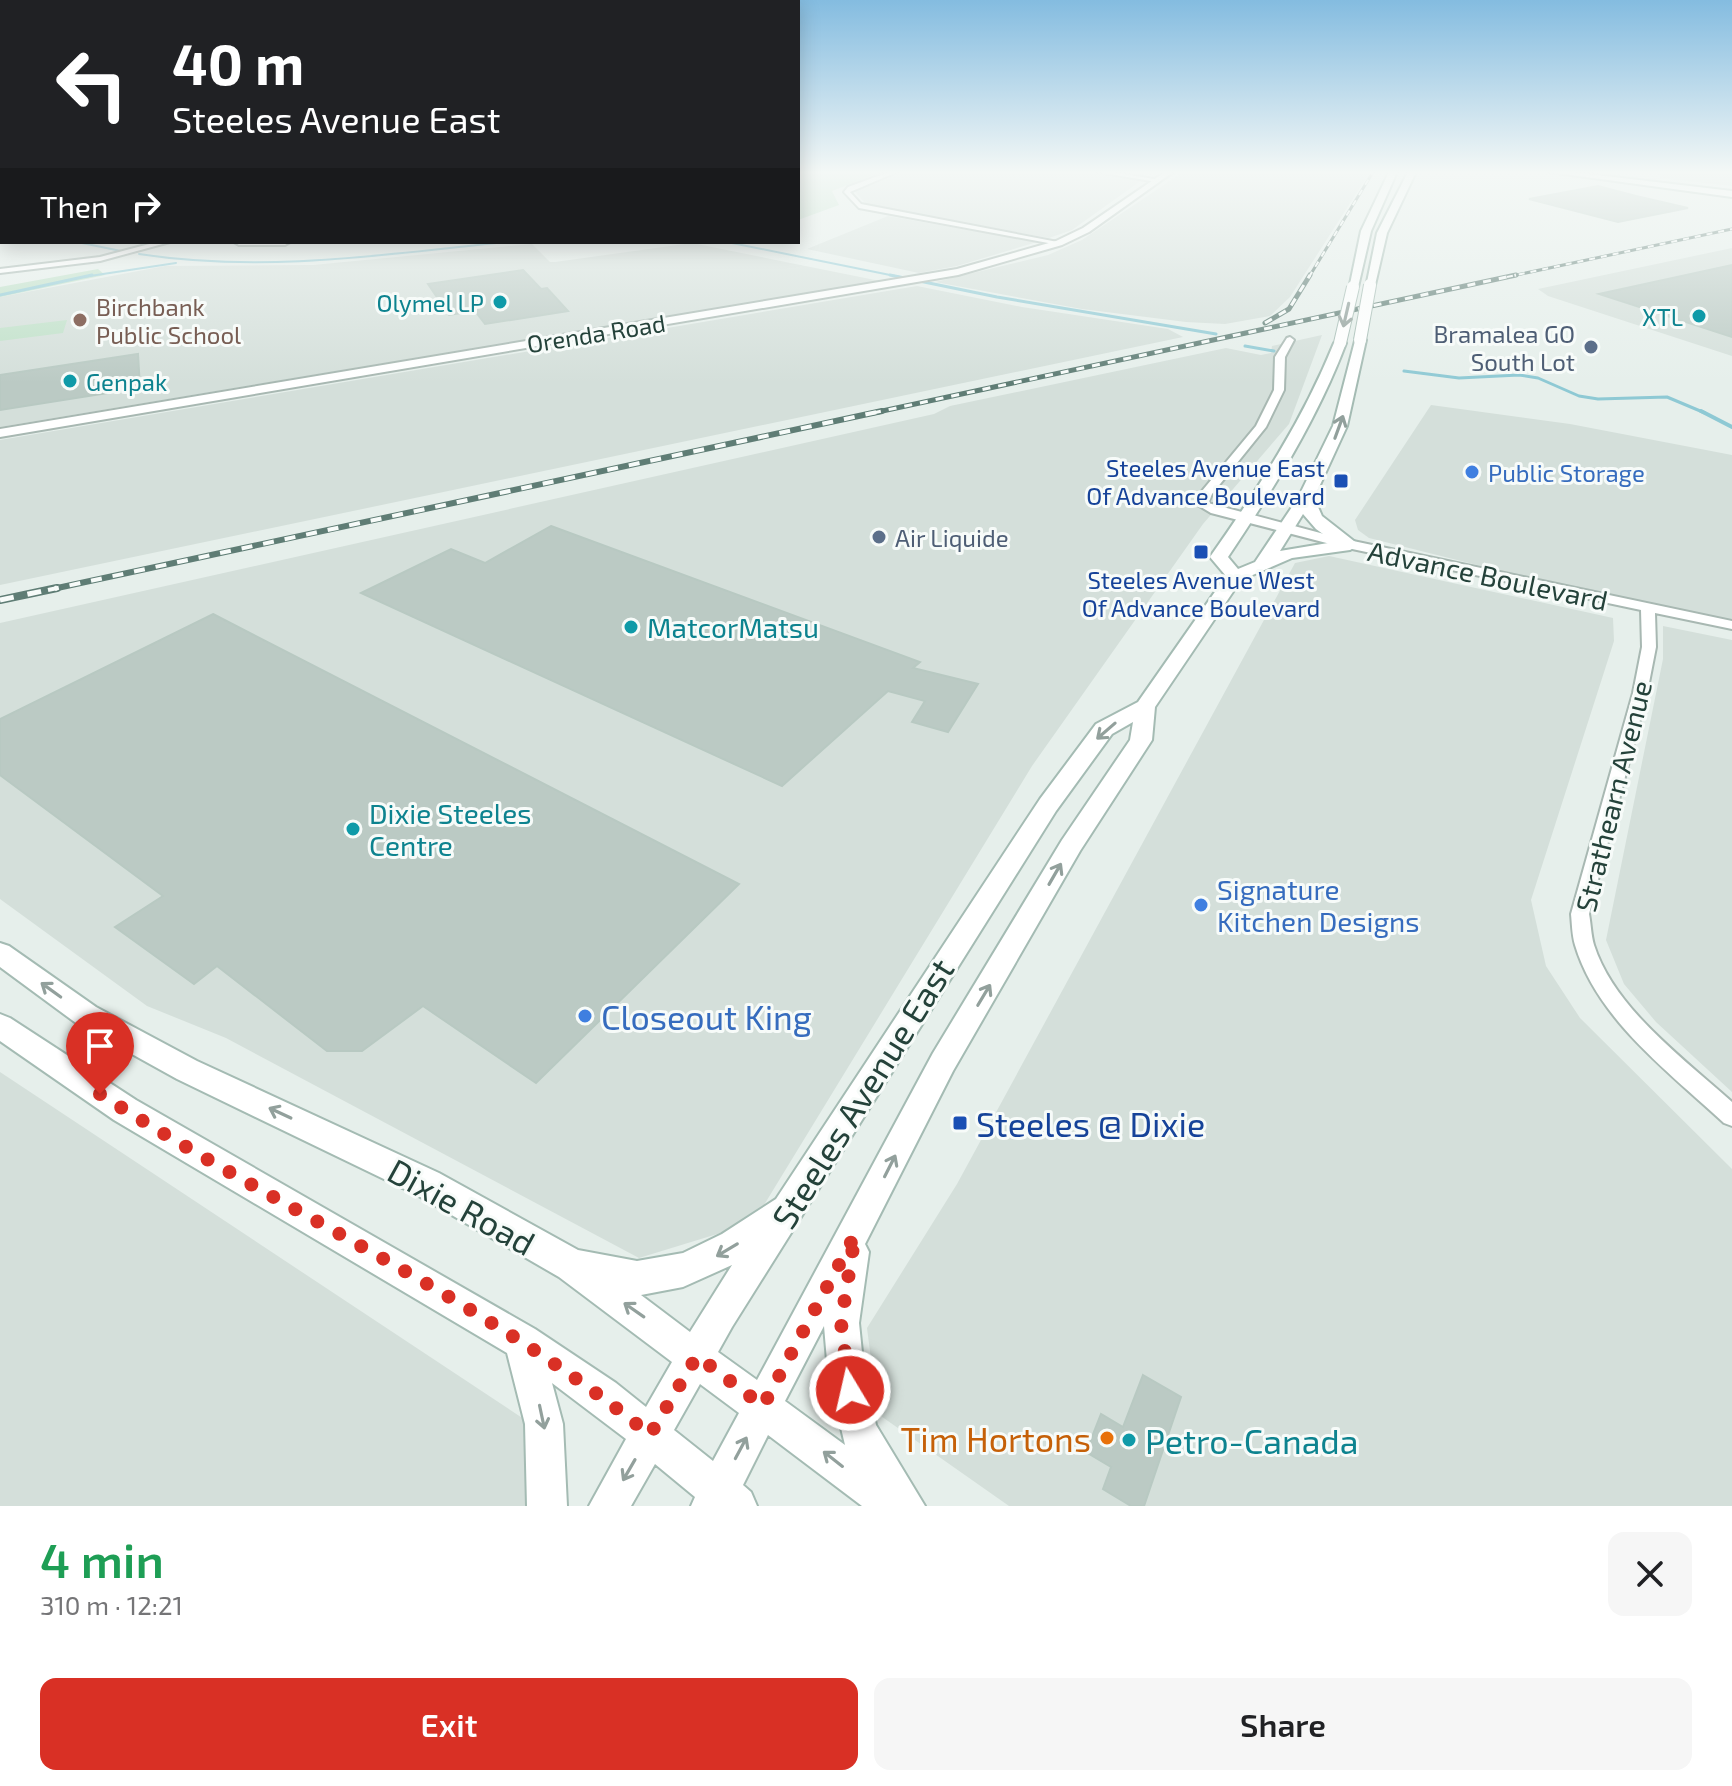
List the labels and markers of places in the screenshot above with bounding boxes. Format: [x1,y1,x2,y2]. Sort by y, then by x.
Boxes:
place label: Olymel LP [376,288,484,317]
place label: Birchbank Public School [96,292,241,349]
marker: Olymel LP [491,293,509,311]
place label: XTL [1642,302,1683,331]
marker: XTL [1690,307,1708,325]
marker: Birchbank Public School [71,311,89,329]
place label: Bramalea GO South Lot [1433,319,1575,376]
marker: Bramalea GO South Lot [1582,338,1600,356]
place label: Genpak [86,367,167,396]
marker: Genpak [61,372,79,390]
place label: Steeles Avenue East Of Advance Boulevard [1086,453,1325,510]
place label: Public Storage [1488,458,1645,487]
marker: Public Storage [1463,463,1481,481]
marker: Steeles Avenue East Of Advance Boulevard [1332,472,1350,490]
place label: Air Liquide [895,523,1009,552]
marker: Air Liquide [870,528,888,546]
marker: Steeles Avenue West Of Advance Boulevard [1192,543,1210,561]
place label: Steeles Avenue West Of Advance Boulevard [1082,565,1320,622]
place label: MatcorMatsu [647,610,819,644]
marker: MatcorMatsu [622,618,640,636]
place label: Dixie Steeles Centre [369,796,531,862]
marker: Dixie Steeles Centre [344,820,362,838]
place label: Signature Kitchen Designs [1217,872,1420,938]
marker: Signature Kitchen Designs [1192,896,1210,914]
place label: Closeout King [601,996,812,1037]
marker: Closeout King [576,1007,594,1025]
pin [66,1012,134,1094]
place label: Steeles @ Dixie [976,1103,1205,1144]
marker: Steeles @ Dixie [951,1114,969,1132]
place label: Tim Hortons [900,1418,1091,1459]
place label: Petro-Canada [1145,1420,1358,1461]
marker: Tim Hortons [1098,1429,1116,1447]
marker: Petro-Canada [1120,1431,1138,1449]

